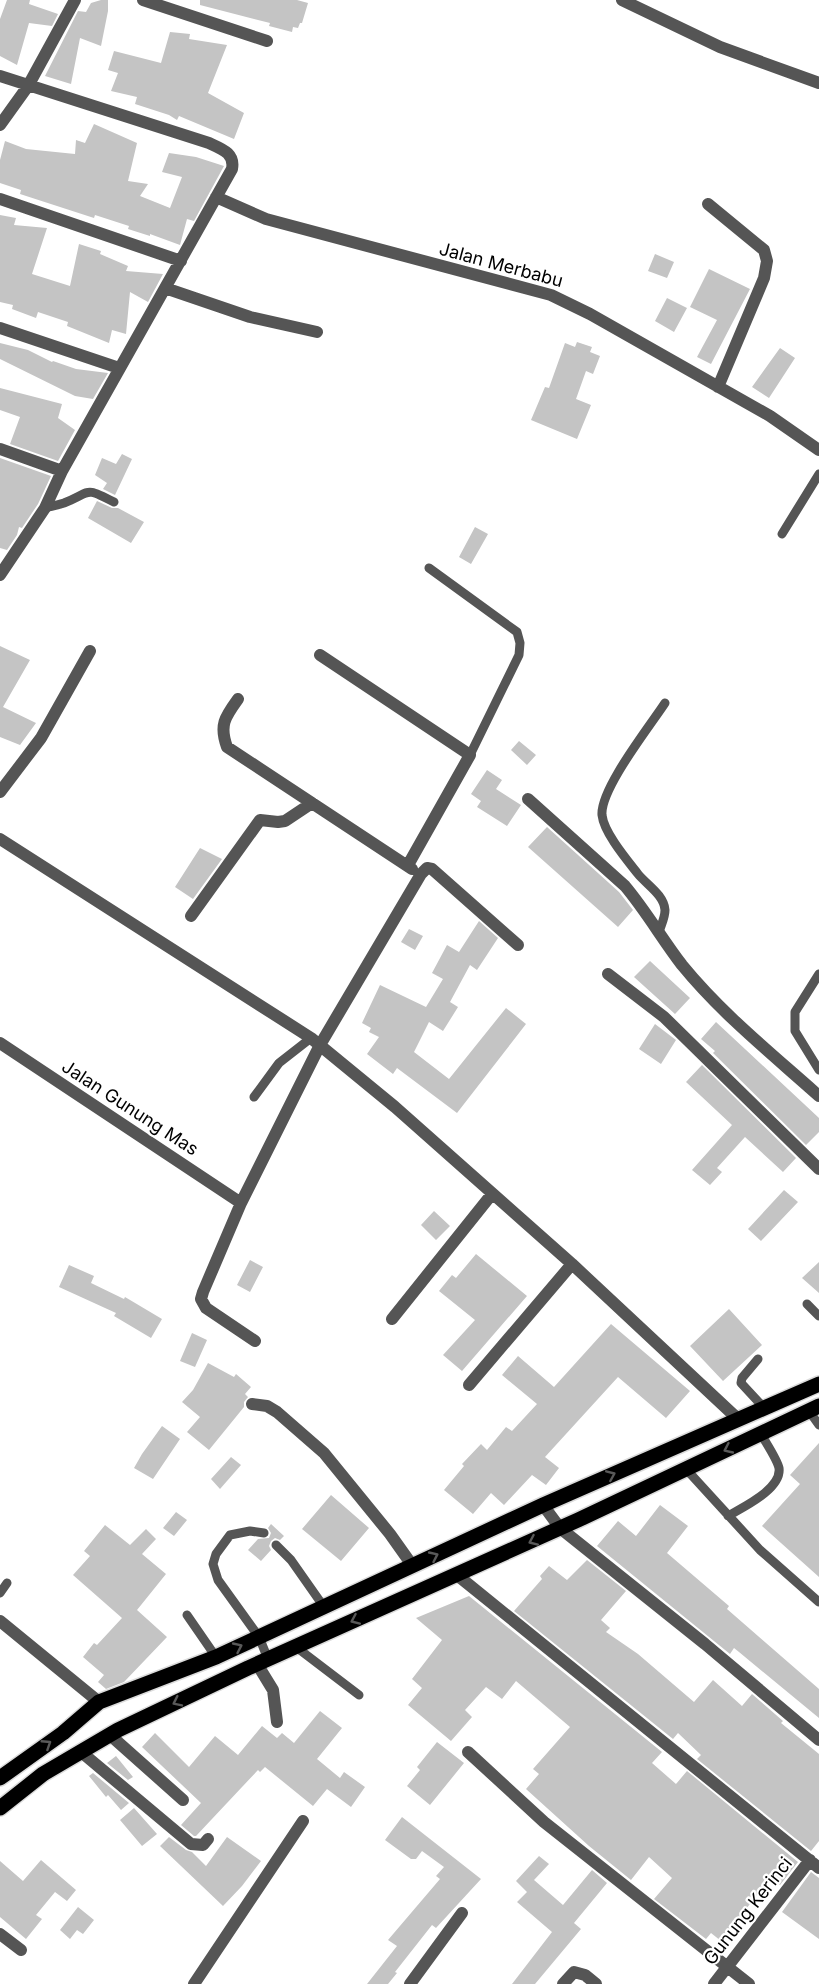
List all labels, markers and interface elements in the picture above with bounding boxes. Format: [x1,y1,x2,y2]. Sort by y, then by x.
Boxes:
street label: Jalan Merbabu [437,238,565,291]
street label: Jalan Gunung Mas [58,1056,202,1160]
one-way arrow [724,1442,735,1454]
one-way arrow [605,1470,616,1482]
one-way arrow [528,1533,539,1545]
one-way arrow [427,1551,438,1563]
one-way arrow [350,1613,361,1625]
one-way arrow [231,1642,242,1654]
one-way arrow [173,1694,184,1706]
one-way arrow [41,1740,52,1751]
street label: Gunung Kerinci [699,1853,796,1969]

